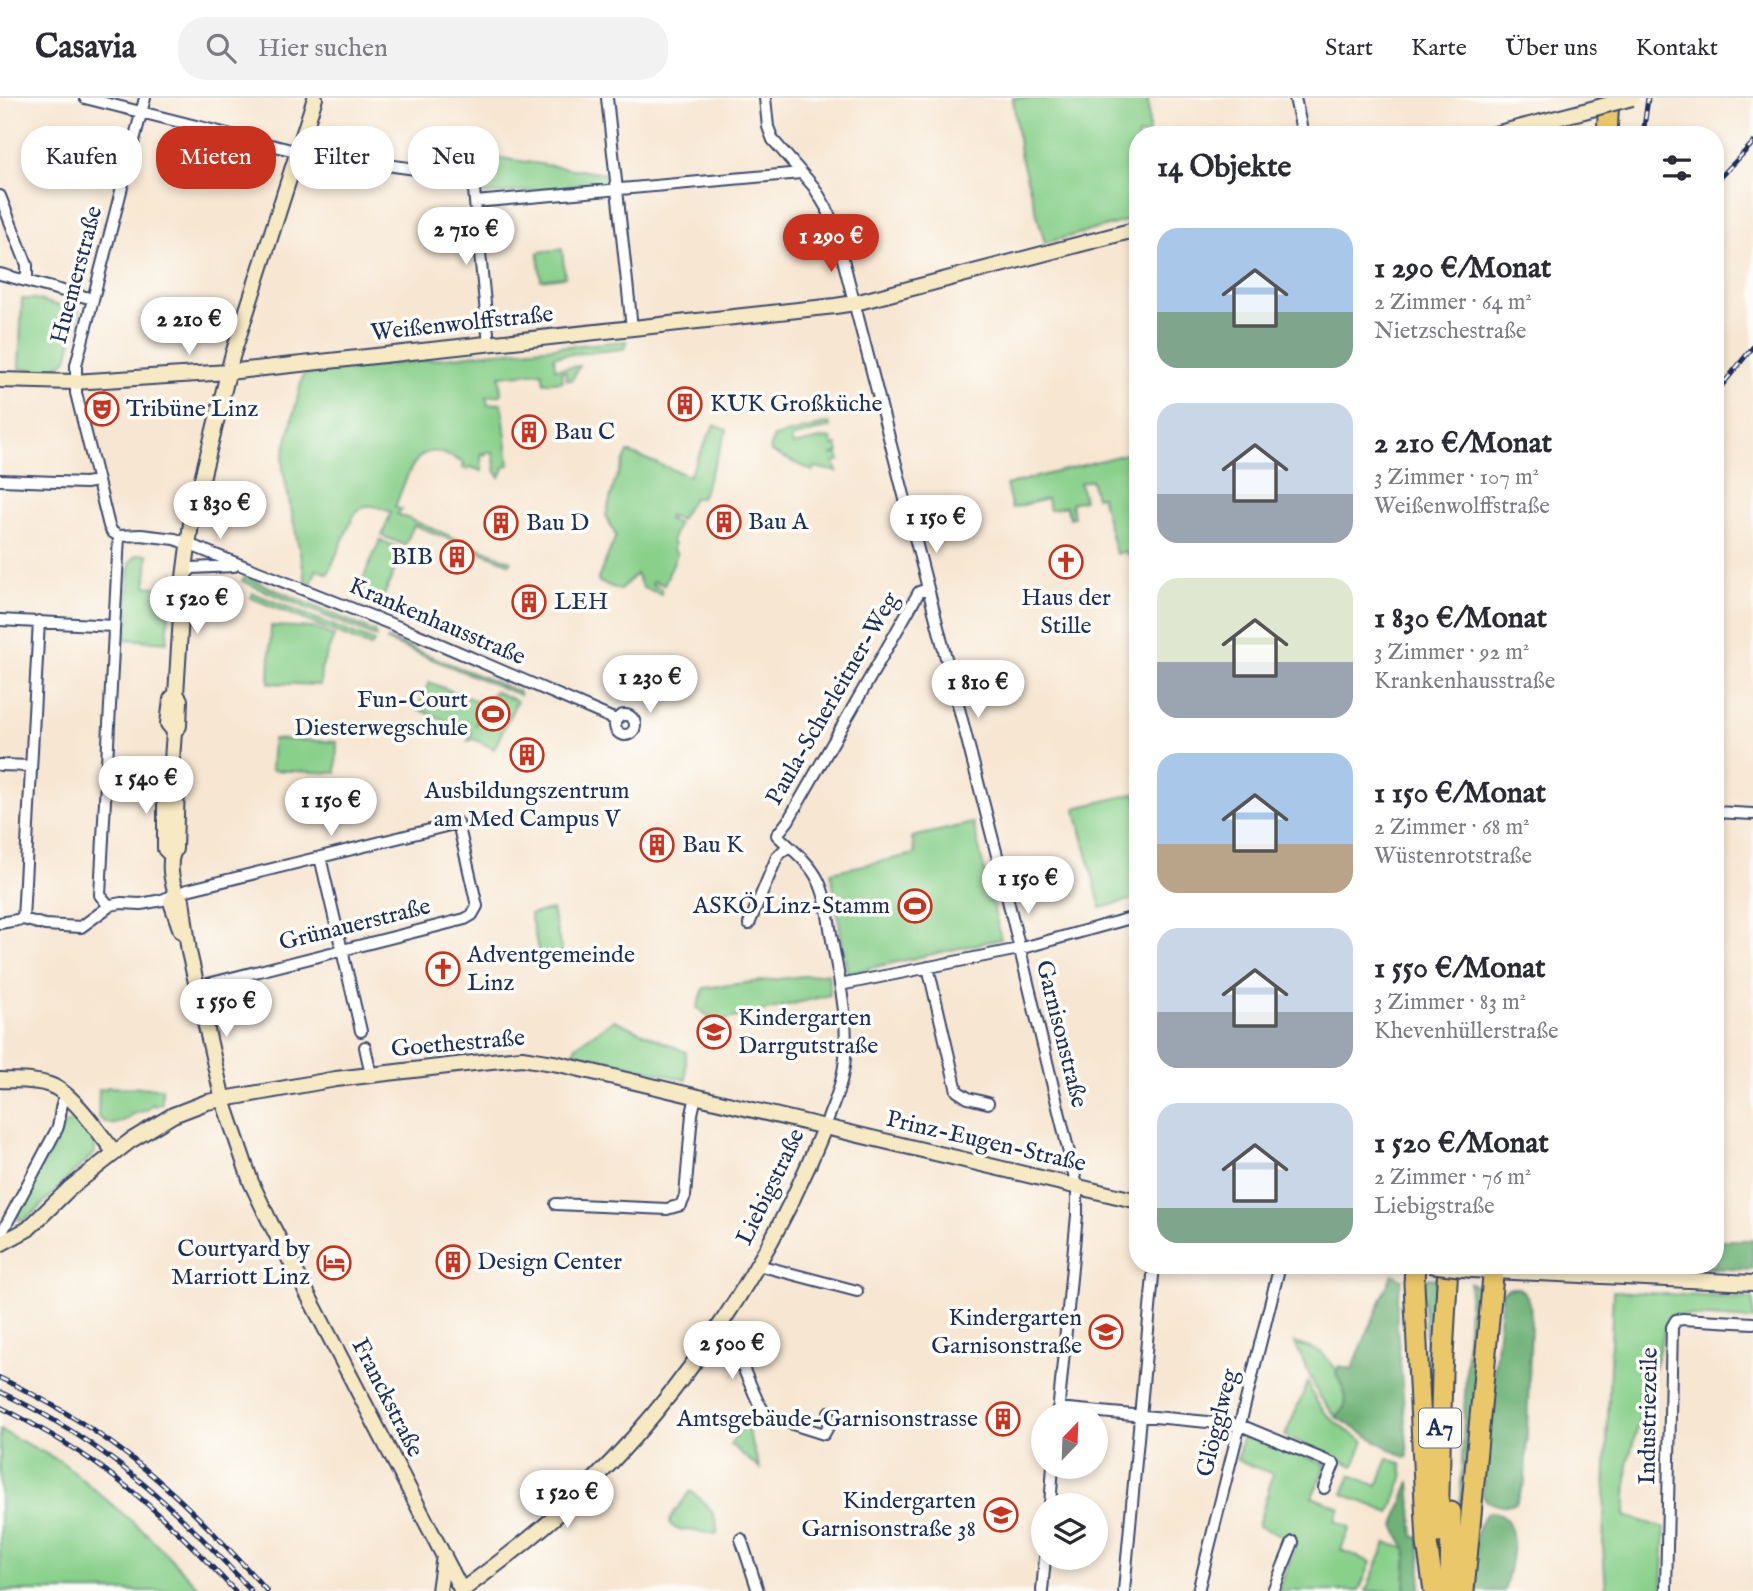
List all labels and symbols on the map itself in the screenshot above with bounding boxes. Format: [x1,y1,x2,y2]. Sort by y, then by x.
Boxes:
street label: Huemerstraße [44,203,110,347]
pin: 2 710 € [401,208,531,267]
pin: 1 290 € [766,214,896,274]
pin: 2 210 € [124,298,254,357]
street label: Weißenwolffstraße [369,299,555,349]
building icon: KUK Großküche [666,385,704,423]
place label: KUK Großküche [710,389,882,420]
theatre icon: Tribüne Linz [83,390,121,428]
place label: Tribüne Linz [126,394,258,425]
building icon: Bau C [510,413,548,451]
place label: Bau C [554,417,615,448]
pin: 1 830 € [155,482,285,541]
pin: 1 150 € [871,496,1001,555]
building icon: Bau A [705,503,743,541]
building icon: Bau D [482,504,520,542]
place label: Bau A [748,507,809,538]
place label: Bau D [526,508,589,539]
building icon: BIB [438,538,476,576]
place label: BIB [391,542,433,573]
church icon: Haus der Stille [1047,543,1085,581]
street label: Krankenhausstraße [344,571,530,673]
pin: 1 520 € [132,576,262,636]
building icon: LEH [510,583,548,621]
place label: Haus der Stille [1021,583,1111,642]
street label: Paula-Scherleitner-Weg [759,586,907,811]
place label: LEH [554,587,608,618]
pin: 1 230 € [585,656,715,715]
pin: 1 810 € [913,660,1043,720]
place label: Fun-Court Diesterwegschule [294,685,468,744]
sports icon: Fun-Court Diesterwegschule [474,695,512,733]
building icon: Ausbildungszentrum am Med Campus V [508,736,546,774]
pin: 1 540 € [81,756,211,816]
place label: Ausbildungszentrum am Med Campus V [423,776,630,835]
pin: 1 150 € [266,778,396,838]
building icon: Bau K [638,826,676,864]
place label: Bau K [682,830,744,861]
pin: 1 150 € [963,856,1093,916]
sports icon: ASKÖ Linz-Stamm [896,887,934,925]
street label: Grünauerstraße [276,891,434,959]
place label: ASKÖ Linz-Stamm [692,891,890,922]
place label: Adventgemeinde Linz [466,940,635,999]
church icon: Adventgemeinde Linz [424,950,462,988]
street label: Garnisonstraße [1028,957,1094,1111]
pin: 1 550 € [161,979,291,1039]
place label: Kindergarten Darrgutstraße [738,1003,878,1062]
school or university icon: Kindergarten Darrgutstraße [695,1013,733,1051]
street label: Goethestraße [390,1023,526,1065]
street label: Prinz-Eugen-Straße [883,1104,1089,1180]
street label: Liebigstraße [729,1124,813,1250]
place label: Courtyard by Marriott Linz [171,1234,310,1293]
building icon: Design Center [434,1243,472,1281]
hotel icon: Courtyard by Marriott Linz [315,1244,353,1282]
place label: Design Center [477,1247,622,1278]
place label: Kindergarten Garnisonstraße [931,1303,1082,1362]
school or university icon: Kindergarten Garnisonstraße [1087,1313,1125,1351]
pin: 2 500 € [667,1322,797,1381]
street label: Franckstraße [344,1333,430,1463]
street label: Industriezeile [1632,1347,1666,1485]
street label: Glögglweg [1190,1365,1247,1480]
building icon: Amtsgebäude-Garnisonstrasse [984,1400,1022,1438]
north arrow [1031,1402,1108,1479]
place label: Amtsgebäude-Garnisonstrasse [676,1404,978,1435]
road number: A7 [1419,1408,1461,1448]
pin: 1 520 € [502,1470,632,1530]
place label: Kindergarten Garnisonstraße 38 [802,1486,976,1545]
school or university icon: Kindergarten Garnisonstraße 38 [982,1496,1020,1534]

